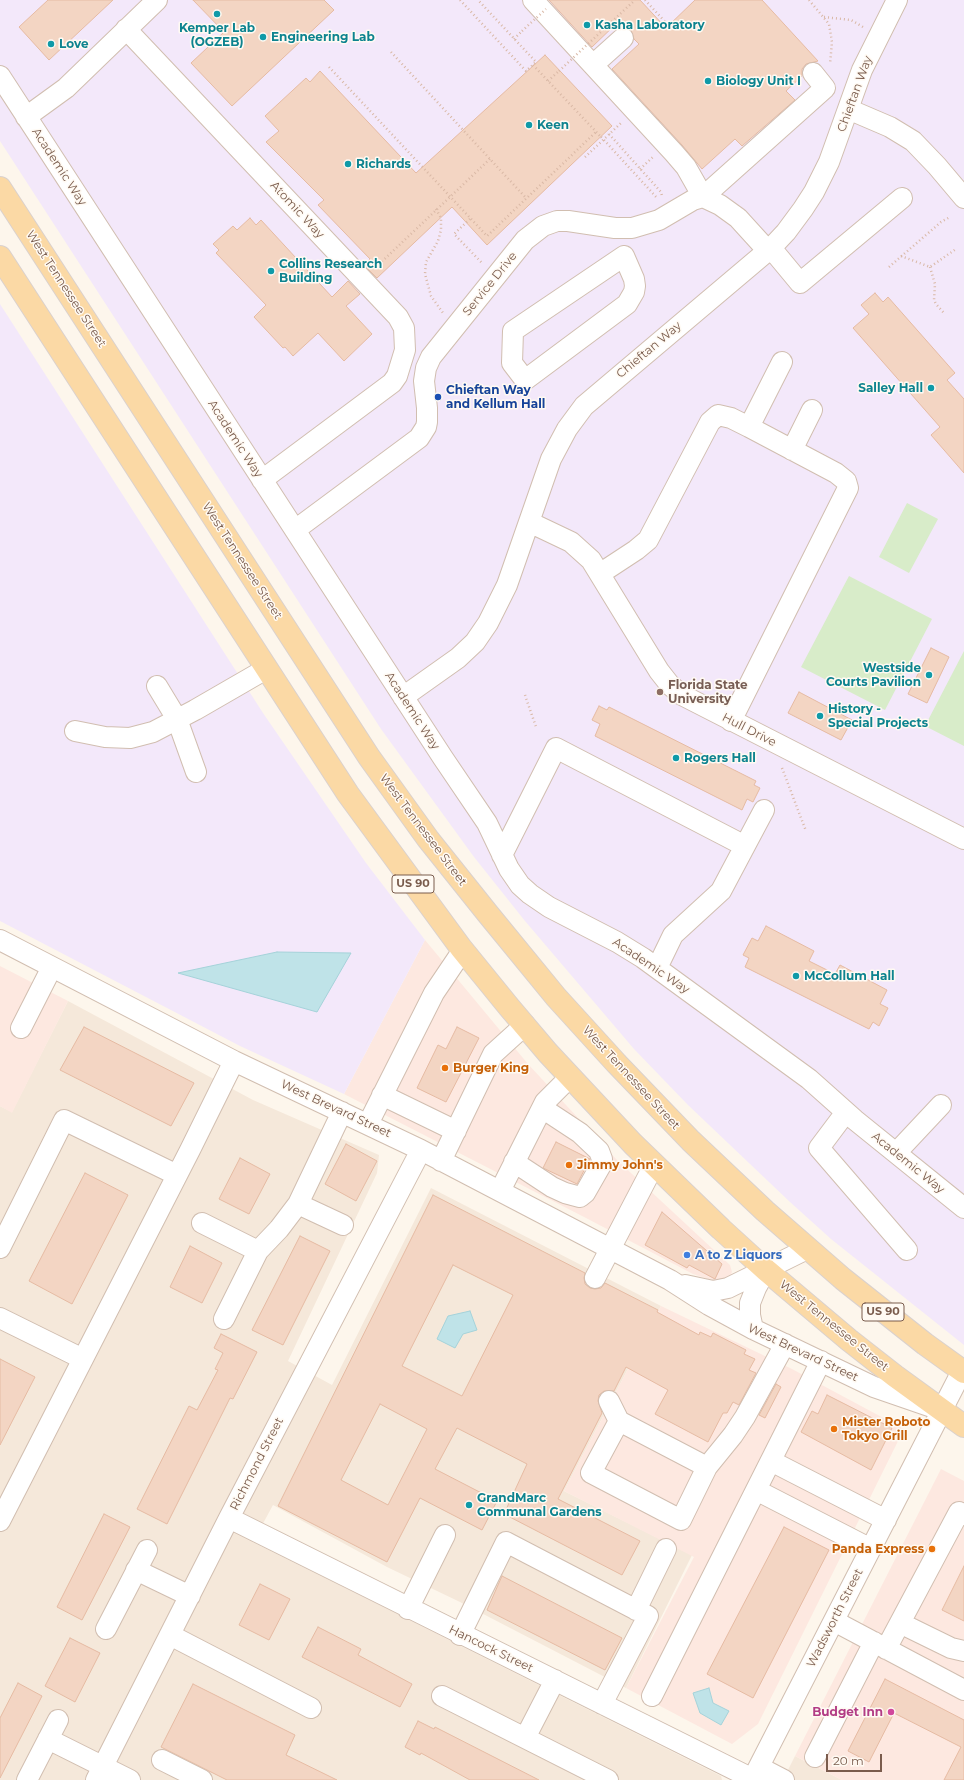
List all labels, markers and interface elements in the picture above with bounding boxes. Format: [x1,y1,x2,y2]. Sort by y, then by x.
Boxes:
marker: Kemper Lab (OGZEB) [212,9,222,19]
place label: Kasha Laboratory [595,18,705,32]
marker: Kasha Laboratory [582,20,592,30]
place label: Kemper Lab (OGZEB) [179,21,255,49]
place label: Engineering Lab [271,30,375,44]
marker: Engineering Lab [258,32,268,42]
place label: Love [59,37,88,51]
marker: Love [46,39,56,49]
street label: Chieftan Way [835,54,875,134]
place label: Biology Unit I [716,74,801,88]
marker: Biology Unit I [703,76,713,86]
place label: Keen [537,118,569,132]
marker: Keen [524,120,534,130]
street label: Academic Way [29,125,89,209]
place label: Richards [356,157,411,171]
marker: Richards [343,159,353,169]
street label: Atomic Way [267,179,327,241]
street label: West Tennessee Street [23,228,109,350]
street label: Service Drive [460,249,520,319]
place label: Collins Research Building [279,257,382,285]
marker: Collins Research Building [266,266,276,276]
street label: Chieftan Way [614,319,684,381]
place label: Salley Hall [858,381,923,395]
place label: Chieftan Way and Kellum Hall [446,383,545,411]
marker: Salley Hall [926,383,936,393]
marker: Chieftan Way and Kellum Hall [433,392,443,402]
street label: Academic Way [205,397,265,481]
street label: West Tennessee Street [199,500,285,622]
place label: Westside Courts Pavilion [826,661,921,689]
street label: Academic Way [382,669,442,753]
marker: Westside Courts Pavilion [924,670,934,680]
place label: Florida State University [668,678,748,706]
marker: Florida State University [655,687,665,697]
place label: History - Special Projects [828,702,928,730]
street label: Hull Drive [720,710,778,750]
marker: History - Special Projects [815,711,825,721]
place label: Rogers Hall [684,751,756,765]
marker: Rogers Hall [671,753,681,763]
street label: West Tennessee Street [376,771,470,889]
road number: US 90 [392,875,434,893]
street label: Academic Way [610,935,692,997]
place label: McCollum Hall [804,969,895,983]
marker: McCollum Hall [791,971,801,981]
street label: West Tennessee Street [579,1023,683,1133]
place label: Burger King [453,1061,529,1075]
marker: Burger King [440,1063,450,1073]
street label: West Brevard Street [278,1077,394,1141]
street label: Academic Way [869,1129,947,1197]
place label: Jimmy John's [577,1158,663,1172]
marker: Jimmy John's [564,1160,574,1170]
place label: A to Z Liquors [695,1248,782,1262]
marker: A to Z Liquors [682,1250,692,1260]
street label: West Tennessee Street [776,1277,892,1375]
road number: US 90 [862,1303,904,1321]
street label: West Brevard Street [745,1321,861,1385]
street label: Richmond Street [227,1415,287,1513]
place label: Mister Roboto Tokyo Grill [842,1415,930,1443]
marker: Mister Roboto Tokyo Grill [829,1424,839,1434]
place label: GrandMarc Communal Gardens [477,1491,602,1519]
marker: GrandMarc Communal Gardens [464,1500,474,1510]
place label: Panda Express [832,1542,924,1556]
marker: Panda Express [927,1544,937,1554]
street label: Wadsworth Street [804,1566,866,1670]
street label: Hancock Street [446,1622,536,1676]
place label: Budget Inn [812,1705,883,1719]
marker: Budget Inn [886,1707,896,1717]
scale bar [828,1746,884,1772]
text: 20 m [833,1753,864,1768]

